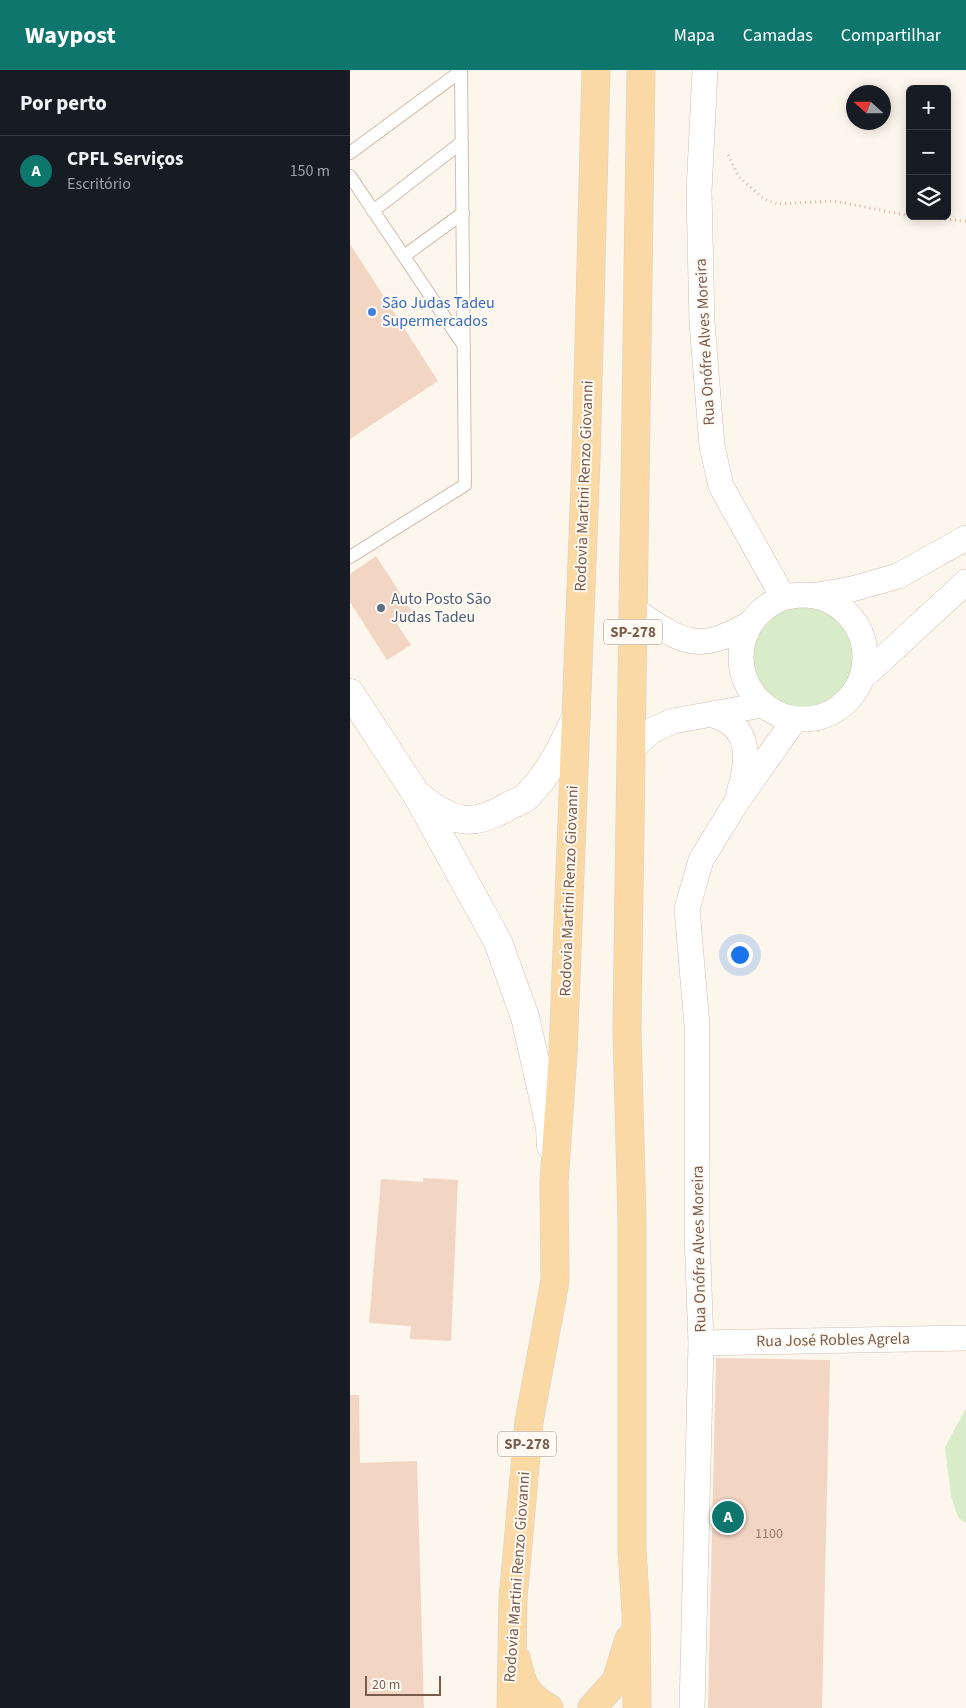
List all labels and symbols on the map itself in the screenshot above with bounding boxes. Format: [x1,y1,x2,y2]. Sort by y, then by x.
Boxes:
north arrow [846,85,891,130]
street label: Rua Onófre Alves Moreira [690,258,720,426]
place label: São Judas Tadeu Supermercados [382,292,495,332]
marker: São Judas Tadeu Supermercados [366,306,378,318]
street label: Rodovia Martini Renzo Giovanni [569,380,599,592]
place label: Auto Posto São Judas Tadeu [391,588,491,628]
marker: Auto Posto São Judas Tadeu [375,602,387,614]
road number: SP-278 [604,620,662,644]
street label: Rodovia Martini Renzo Giovanni [554,785,584,997]
your location [727,942,753,968]
street label: Rua Onófre Alves Moreira [687,1165,711,1333]
street label: Rua José Robles Agrela [756,1328,910,1352]
road number: SP-278 [498,1432,556,1456]
street label: Rodovia Martini Renzo Giovanni [499,1471,535,1683]
pin: A [712,1498,744,1536]
house number: 1100 [755,1524,783,1544]
scale bar [365,1673,441,1696]

